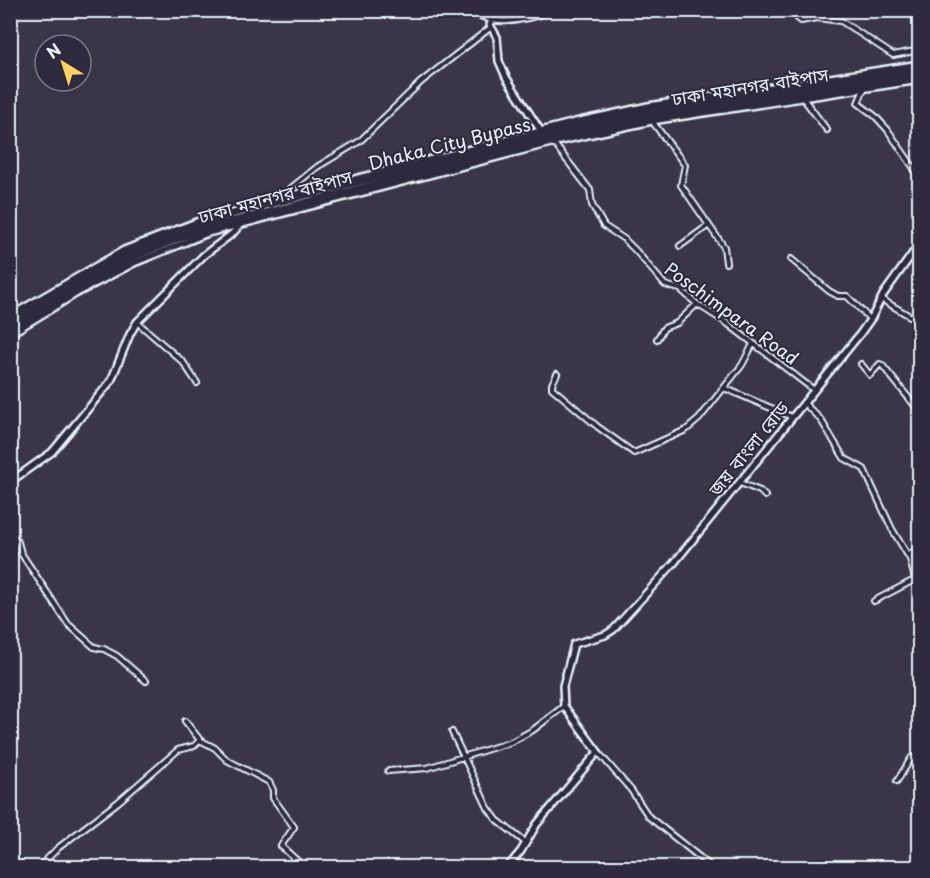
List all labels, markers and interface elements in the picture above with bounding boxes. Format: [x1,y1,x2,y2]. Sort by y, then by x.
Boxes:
north arrow [33,33,93,93]
text: N [41,37,66,64]
street label: ঢাকা মহানগর বাইপাস [669,60,831,112]
street label: Dhaka City Bypass [365,110,533,176]
street label: ঢাকা মহানগর বাইপাস [194,162,356,230]
street label: Poschimpara Road [659,255,805,371]
street label: জয় বাংলা রোড [701,395,795,502]

